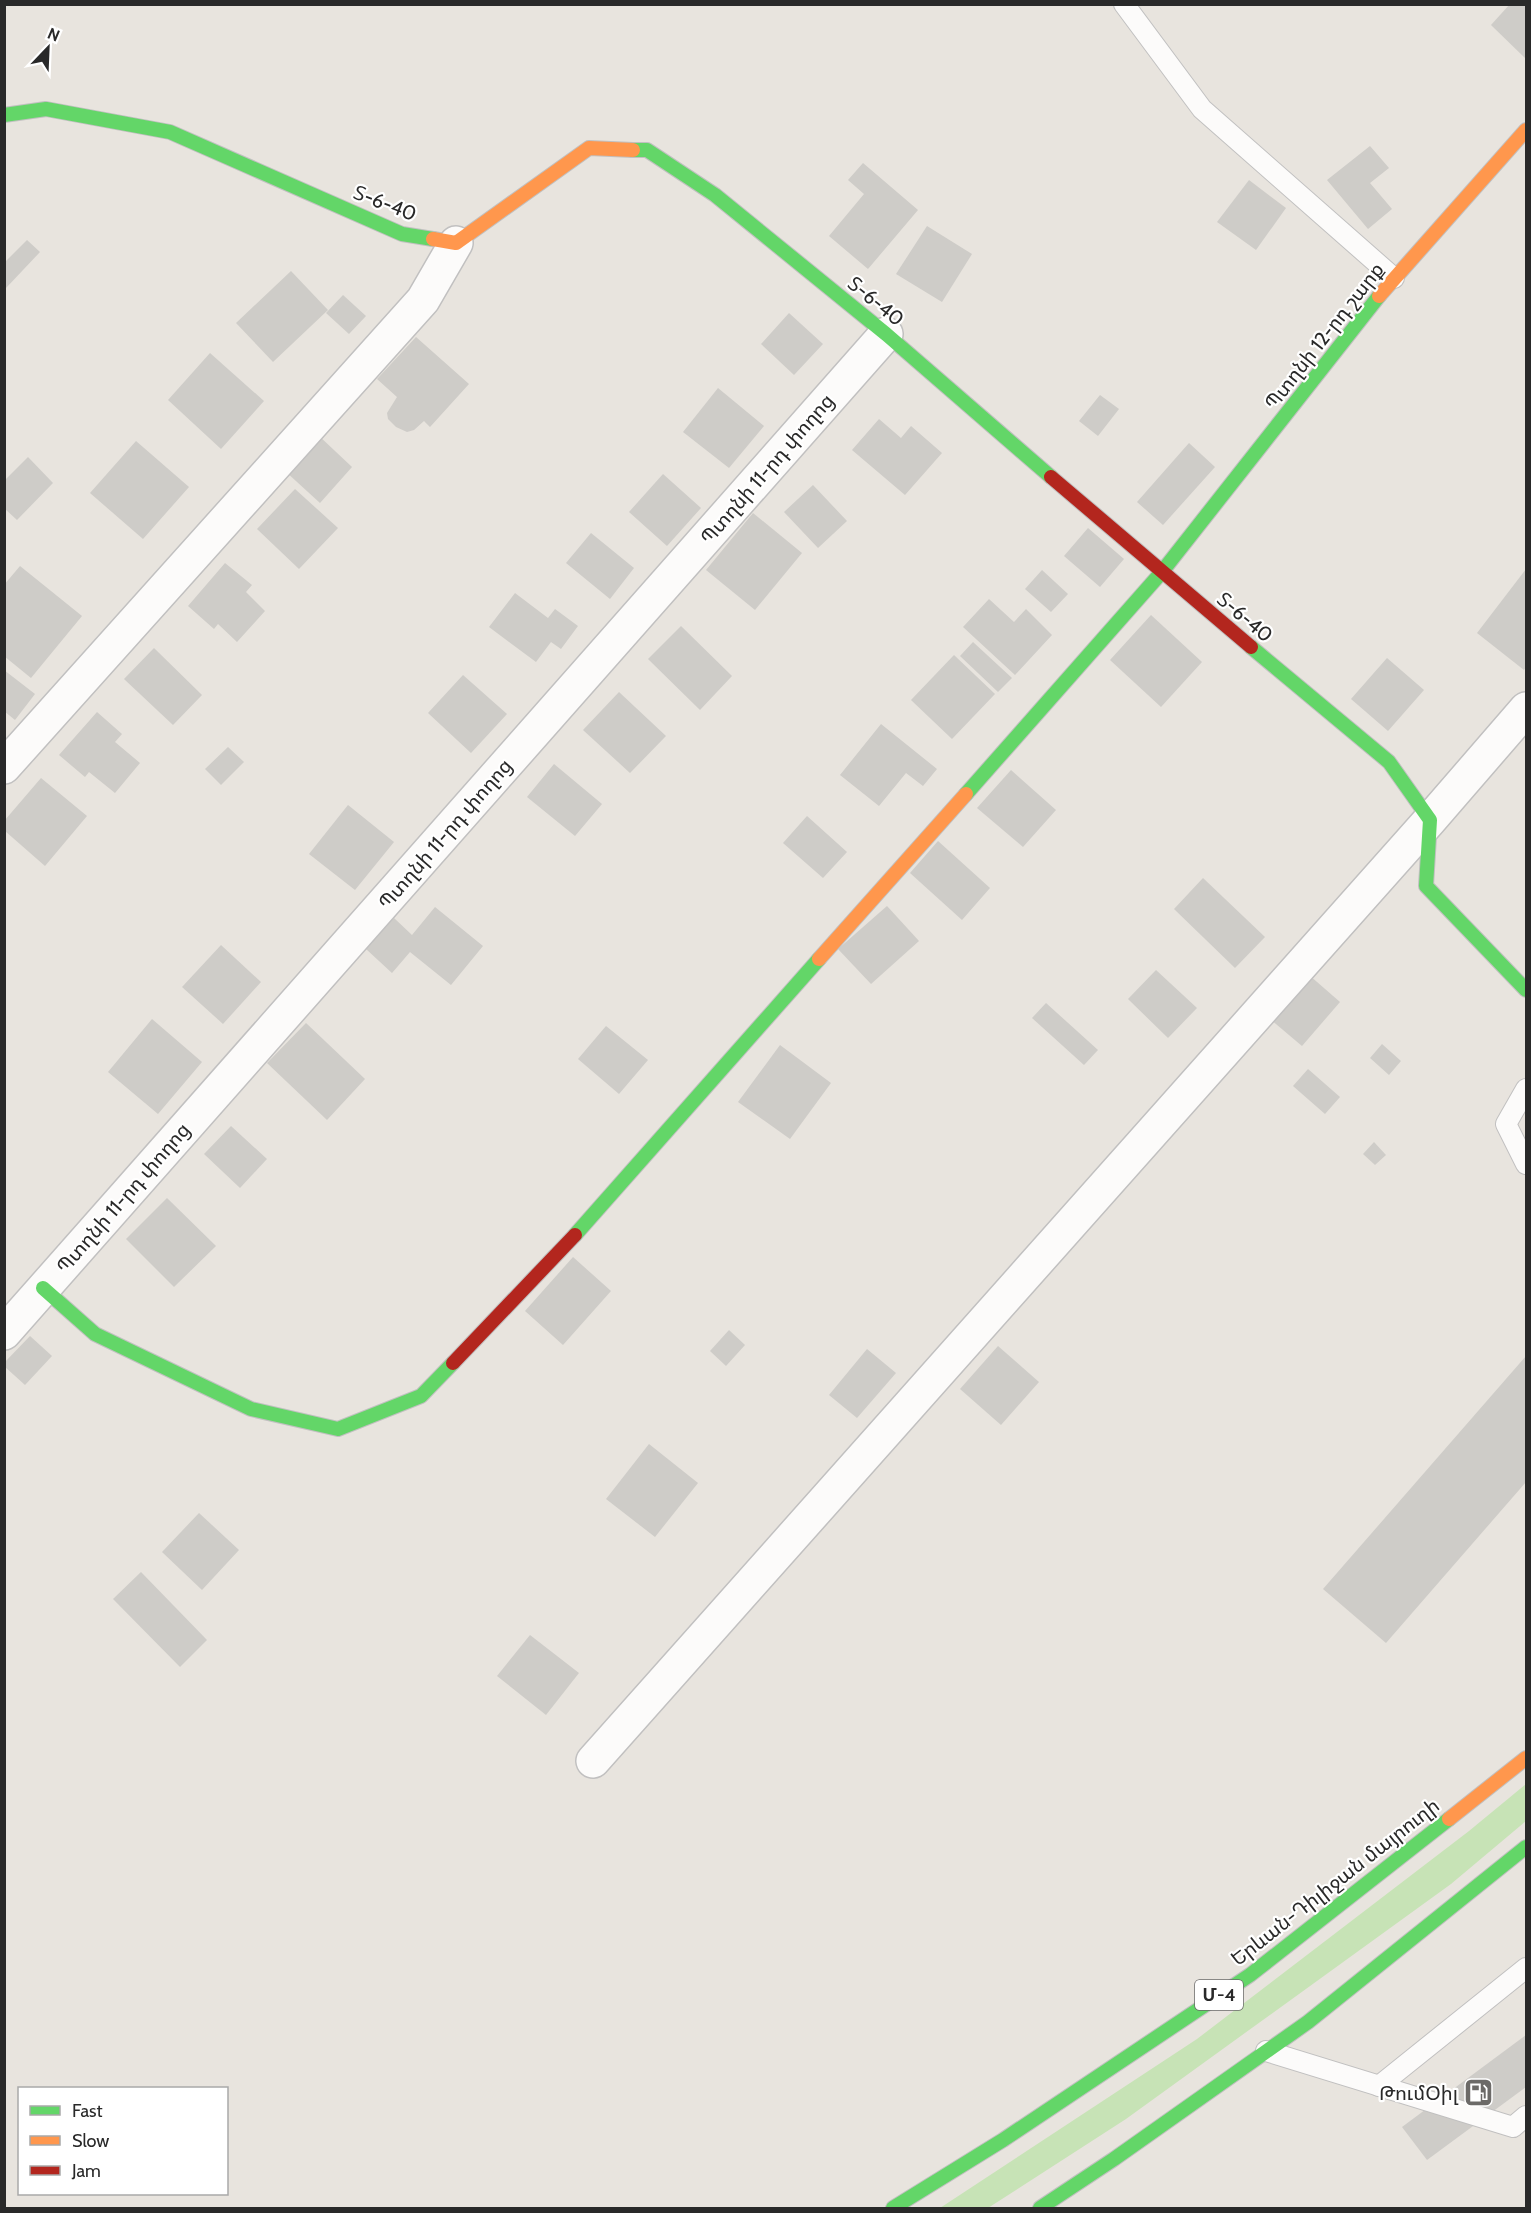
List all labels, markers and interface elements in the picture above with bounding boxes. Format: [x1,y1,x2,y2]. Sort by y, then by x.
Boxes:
north arrow [18,18,78,78]
text: N [45,24,63,46]
street label: Տ-6-40 [350,180,420,226]
street label: Պտղնի 12-րդ շարք [1259,258,1389,414]
street label: Տ-6-40 [843,271,909,331]
street label: Պտղնի 11-րդ փողոց [695,389,839,549]
street label: Տ-6-40 [1212,587,1278,647]
street label: Պտղնի 11-րդ փողոց [373,754,517,914]
street label: Պտղնի 11-րդ փողոց [51,1118,195,1278]
street label: Երևան-Դիլիջան մայրուղի [1226,1793,1444,1971]
road number: Մ-4 [1195,1980,1243,2010]
fuel station icon: ԹումՕիլ [1463,2077,1495,2109]
place label: ԹումՕիլ [1379,2081,1459,2105]
legend [18,2087,228,2195]
text: Fast [72,2100,103,2122]
text: Slow [72,2130,109,2152]
text: Jam [71,2160,101,2182]

